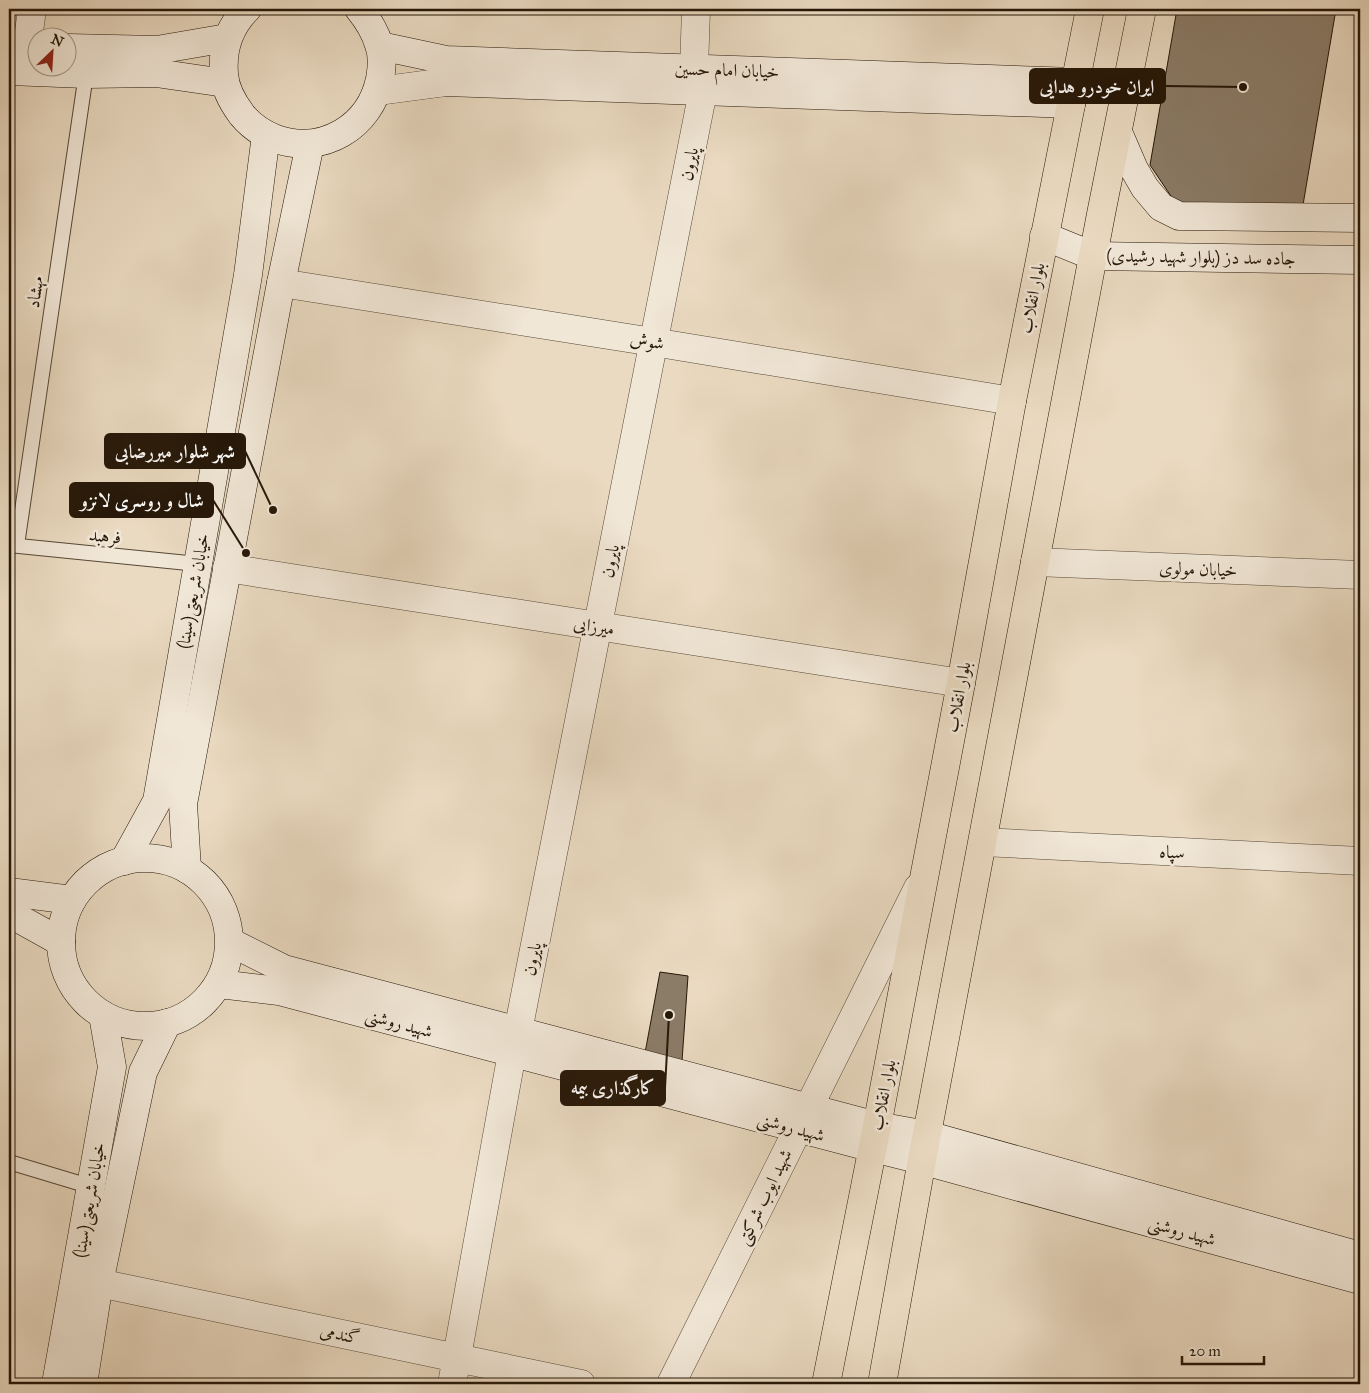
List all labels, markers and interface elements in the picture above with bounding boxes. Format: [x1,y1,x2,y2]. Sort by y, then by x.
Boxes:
north arrow [28,28,78,78]
text: N [48,30,66,51]
street label: خیابان امام حسین [674,57,780,88]
callout: ایران خودرو هدایی [1030,69,1165,103]
text: ایران خودرو هدایی [1039,75,1154,99]
street label: پایرون [675,144,705,183]
street label: جاده سد دز (بلوار شهید رشیدی) [1106,244,1296,271]
street label: بلوار انقلاب [1014,261,1050,335]
street label: مهشاد [22,275,49,309]
street label: شوش [628,327,666,355]
callout: شهر شلوار میررضابی [105,434,245,468]
text: شهر شلوار میررضابی [114,440,235,465]
callout: شال و روسری لانزو [70,483,213,517]
text: شال و روسری لانزو [78,489,204,513]
street label: فرهبد [88,523,122,550]
street label: خیابان شریعتی(سینا) [172,532,216,651]
street label: پایرون [596,541,626,580]
street label: خیابان مولوی [1158,557,1238,581]
street label: میرزایی [572,612,616,641]
street label: بلوار انقلاب [940,660,976,734]
street label: سپاه [1159,840,1185,865]
street label: پایرون [518,939,548,978]
street label: شهید روشنی [362,1003,435,1044]
street label: بلوار انقلاب [865,1058,901,1132]
callout: کارگذاری بیمه [561,1071,665,1105]
text: کارگذاری بیمه [571,1074,655,1100]
street label: شهید روشنی [754,1107,827,1148]
street label: خیابان شریعتی(سینا) [68,1141,112,1260]
street label: شهید ایوب شرکتی [731,1146,798,1249]
street label: شهید روشنی [1145,1211,1218,1252]
street label: گندمی [318,1319,362,1349]
scale bar [1182,1333,1264,1365]
text: 20 m [1189,1342,1221,1360]

